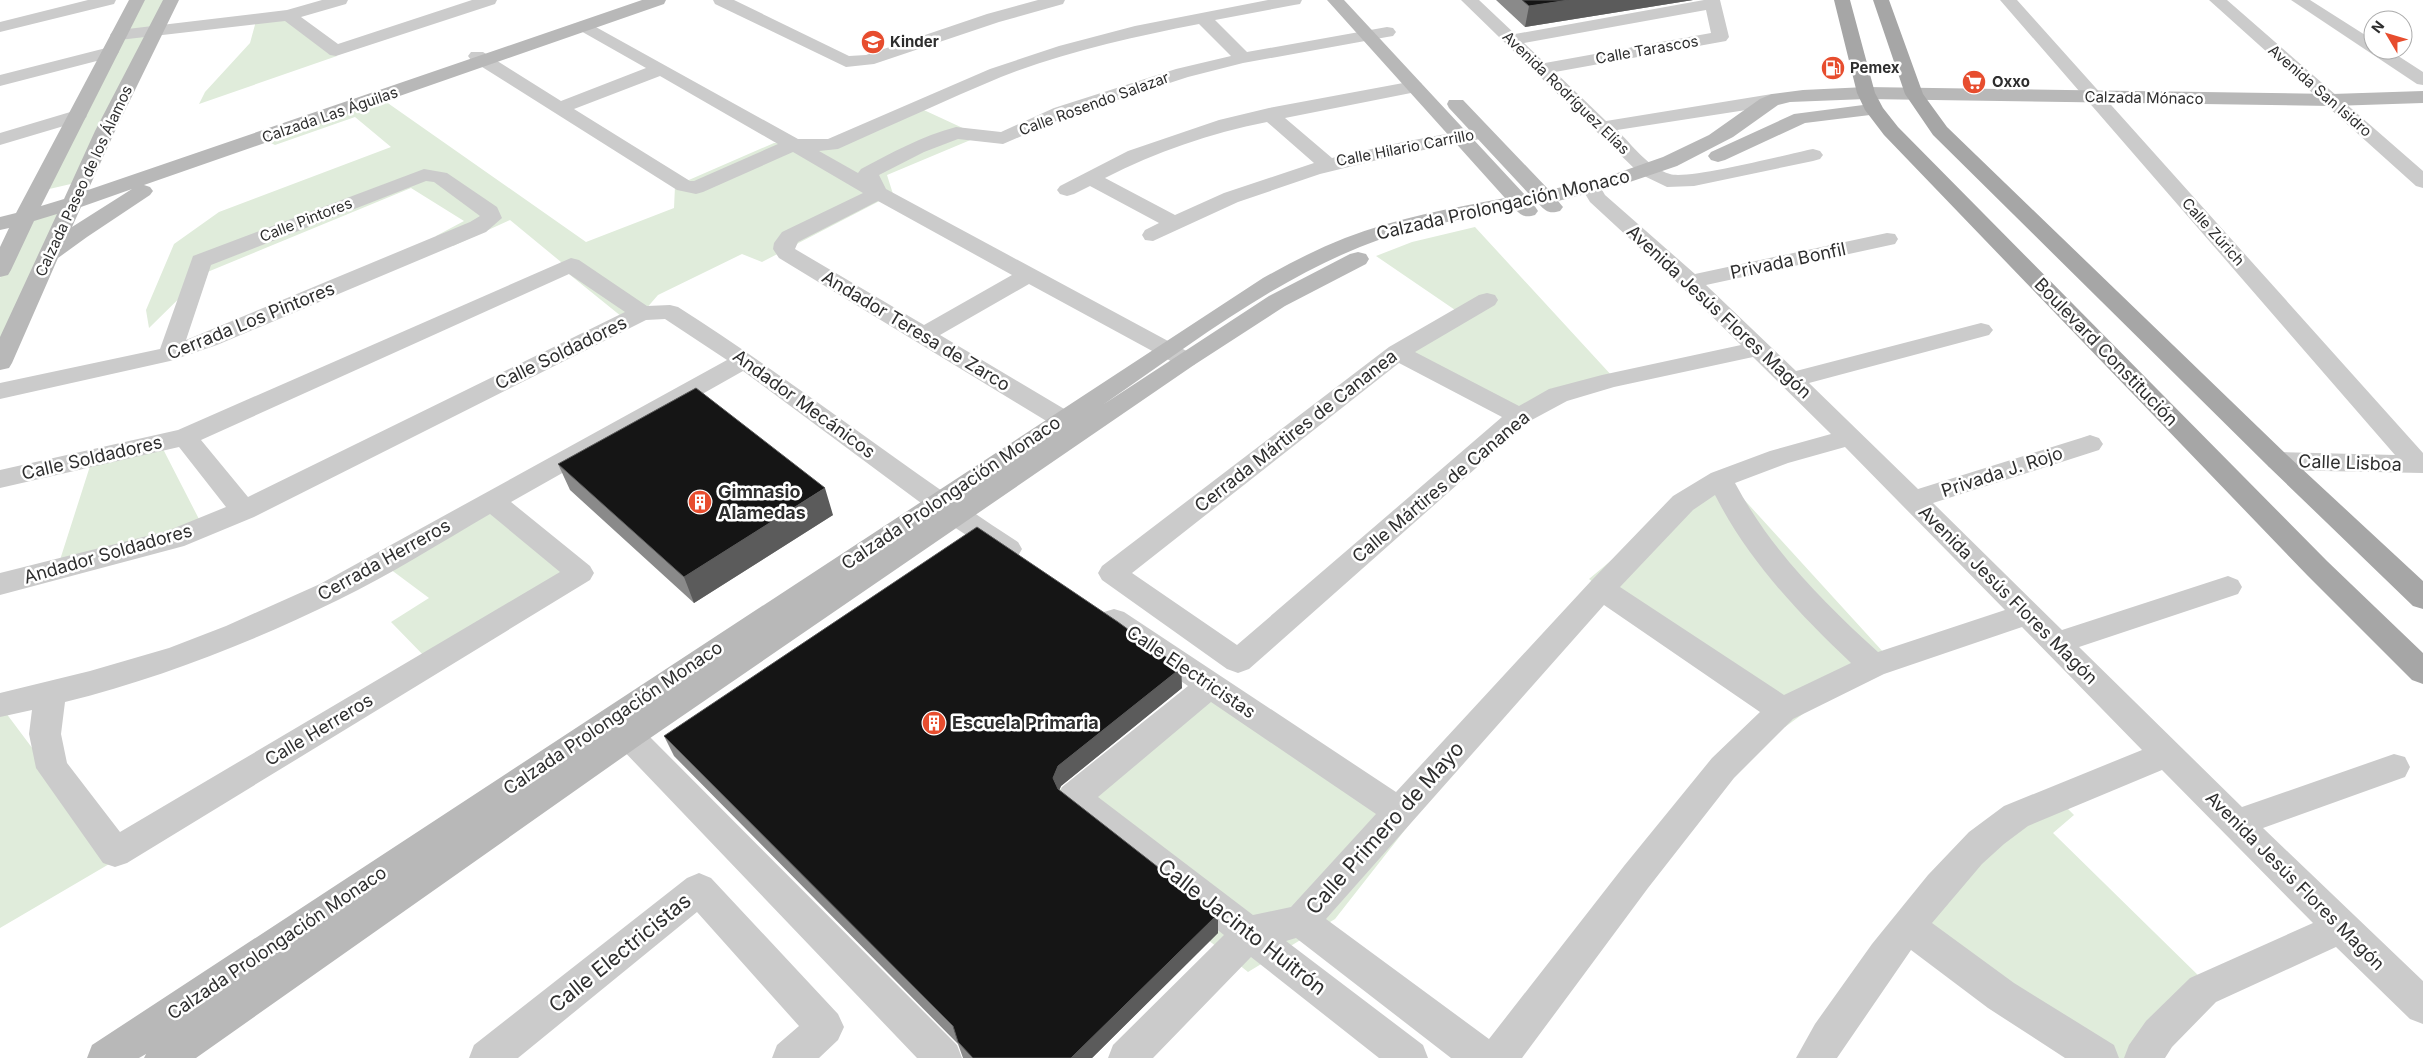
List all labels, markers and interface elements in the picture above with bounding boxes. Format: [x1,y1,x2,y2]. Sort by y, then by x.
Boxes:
north arrow [2363,10,2413,60]
text: N [2367,17,2387,36]
street label: Avenida Rodríguez Elías [1499,27,1634,158]
school or university icon: Kinder [860,29,886,55]
street label: Calle Tarascos [1594,31,1700,68]
place label: Kinder [890,32,939,51]
street label: Avenida San Isidro [2265,41,2376,141]
fuel station icon: Pemex [1820,55,1846,81]
place label: Pemex [1850,58,1900,77]
street label: Calle Rosendo Salazar [1016,67,1172,140]
supermarket icon: Oxxo [1961,69,1987,95]
place label: Oxxo [1992,72,2030,91]
street label: Calzada Paseo de los Álamos [31,82,136,279]
street label: Calzada Las Águilas [259,82,400,147]
street label: Calzada Mónaco [2084,87,2204,108]
street label: Calle Hilario Carrillo [1334,125,1476,170]
street label: Calzada Prolongación Monaco [1374,165,1632,244]
street label: Calle Pintores [257,193,355,246]
street label: Calle Zúrich [2178,194,2249,270]
street label: Avenida Jesús Flores Magón [1623,221,1816,403]
street label: Privada Bonfil [1728,238,1848,283]
street label: Andador Teresa de Zarco [818,266,1014,395]
street label: Boulevard Constitución [2030,273,2182,430]
street label: Cerrada Los Pintores [164,277,338,364]
street label: Calle Soldadores [492,312,630,393]
street label: Andador Mecánicos [729,345,880,462]
street label: Cerrada Mártires de Cananea [1190,345,1401,516]
street label: Calle Mártires de Cananea [1348,406,1534,567]
street label: Calzada Prolongación Monaco [837,411,1064,574]
street label: Calle Soldadores [20,431,164,484]
street label: Privada J. Rojo [1938,442,2065,501]
street label: Calle Lisboa [2298,450,2402,475]
place label: Gimnasio Alamedas [718,481,806,523]
building icon: Gimnasio Alamedas [687,489,713,515]
street label: Avenida Jesús Flores Magón [1915,501,2102,688]
street label: Cerrada Herreros [314,514,454,605]
street label: Andador Soldadores [21,519,194,588]
street label: Calle Electricistas [1123,621,1260,722]
street label: Calzada Prolongación Monaco [499,636,726,799]
street label: Calle Herreros [261,689,377,770]
building icon: Escuela Primaria [921,710,947,736]
place label: Escuela Primaria [952,712,1099,733]
street label: Calle Primero de Mayo [1300,736,1469,919]
street label: Avenida Jesús Flores Magón [2202,787,2389,974]
street label: Calle Jacinto Huitrón [1153,853,1331,1000]
street label: Calzada Prolongación Monaco [163,861,390,1024]
street label: Calle Electricistas [544,888,696,1018]

